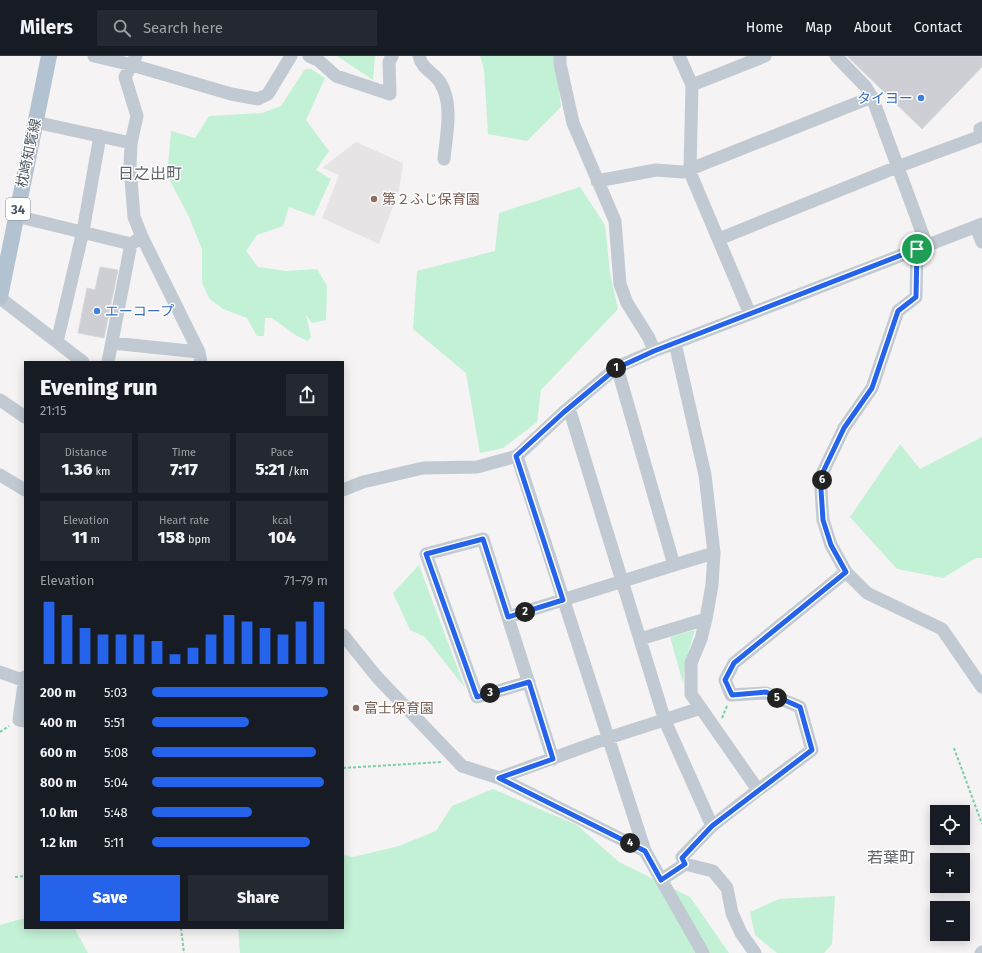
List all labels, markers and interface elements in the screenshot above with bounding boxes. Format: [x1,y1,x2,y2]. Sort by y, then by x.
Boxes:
search box [97,10,377,46]
text: Milers [20,16,73,39]
icon: search [111,17,133,39]
text: Search here [143,19,223,37]
text: Home [746,19,783,36]
text: Map [805,19,832,36]
text: About [854,19,892,36]
text: Contact [914,19,962,36]
place label: タイヨー [857,90,913,107]
marker: タイヨー [916,93,926,103]
street label: 枕崎知覧線 [13,117,45,189]
district label: 日之出町 [118,164,182,183]
place label: 第２ふじ保育園 [382,191,480,208]
marker: 第２ふじ保育園 [369,194,379,204]
road number: 34 [6,198,30,220]
pin [900,232,934,266]
icon: arrive [906,238,928,260]
place label: エーコープ [105,303,174,320]
marker: エーコープ [92,306,102,316]
pin: 1 [606,358,626,378]
text: 1 [613,361,619,374]
text: Evening run [40,374,157,401]
button: share [286,374,328,416]
text: 21:15 [40,403,66,418]
text: Distance [65,446,107,459]
text: Time [172,446,196,459]
text: Pace [271,446,293,459]
text: 1.36 [61,459,93,480]
text: 7:17 [170,459,198,480]
text: 5:21 [255,459,285,480]
text: km [93,465,111,478]
text: /km [285,465,309,478]
pin: 6 [812,470,832,490]
text: 6 [819,473,825,486]
text: Elevation [63,514,109,527]
text: Heart rate [159,514,209,527]
text: kcal [272,514,292,527]
text: 11 [72,527,88,548]
text: 158 [158,527,185,548]
text: 104 [268,527,296,548]
text: m [88,533,100,546]
text: bpm [185,533,210,546]
text: Elevation [40,573,94,588]
text: 71–79 m [284,573,328,588]
pin: 2 [515,602,535,622]
text: 2 [522,605,528,618]
pin: 3 [480,683,500,703]
text: 200 m [40,685,76,700]
text: 5:03 [104,685,127,700]
text: 3 [487,686,493,699]
pin: 5 [767,688,787,708]
text: 5 [774,691,780,704]
place label: 富士保育園 [364,700,434,717]
marker: 富士保育園 [351,703,361,713]
text: 400 m [40,715,77,730]
text: 5:51 [104,715,125,730]
text: 600 m [40,745,77,760]
text: 5:08 [104,745,128,760]
text: 800 m [40,775,77,790]
text: 5:04 [104,775,128,790]
text: 1.0 km [40,805,78,820]
text: 5:48 [104,805,128,820]
map controls [930,805,970,941]
button: locate [930,805,970,845]
pin: 4 [620,833,640,853]
text: 1.2 km [40,835,77,850]
text: 5:11 [104,835,124,850]
text: 4 [627,836,633,849]
district label: 若葉町 [867,848,915,867]
button: + [930,853,970,893]
button: Save [40,875,180,921]
button: Share [188,875,328,921]
button: − [930,901,970,941]

